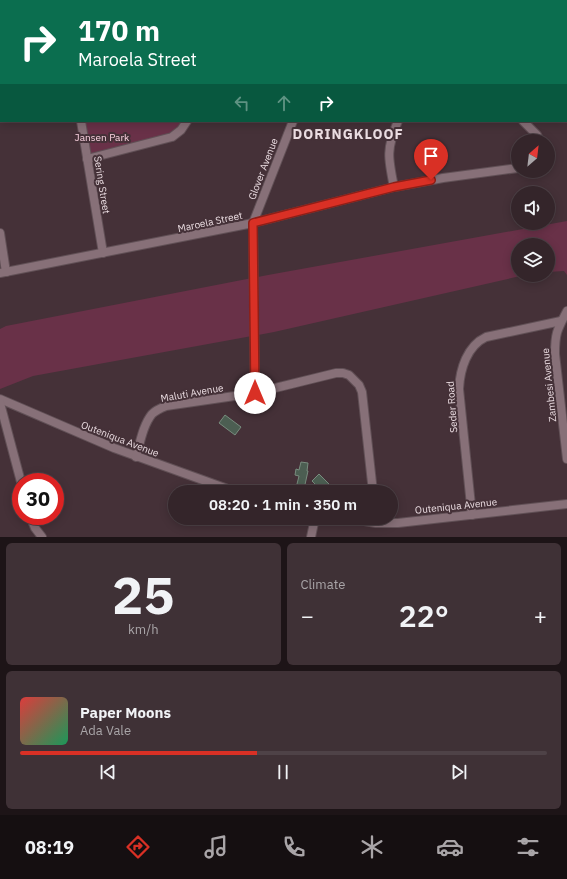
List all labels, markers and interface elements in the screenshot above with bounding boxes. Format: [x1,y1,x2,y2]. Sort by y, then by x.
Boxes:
text: 170 m [78,12,160,49]
icon: right [12,16,64,68]
text: Maroela Street [78,48,197,71]
icon: left [231,92,253,114]
icon: ahead [273,92,295,114]
icon: right [315,92,337,114]
district label: DORINGKLOOF [292,125,404,143]
park label: Jansen Park [75,131,130,144]
north arrow [511,134,555,178]
map controls [511,134,555,282]
street label: Glover Avenue [245,136,281,202]
pin [414,139,448,180]
icon: arrive [420,145,442,167]
street label: Sering Street [91,155,113,215]
button: sound [511,186,555,230]
street label: Maroela Street [176,209,244,235]
button: layers [511,238,555,282]
street label: Zambesi Avenue [539,347,559,423]
position arrow [234,372,276,414]
street label: Maluti Avenue [160,381,225,405]
street label: Seder Road [444,381,460,433]
street label: Outeniqua Avenue [79,418,161,460]
speed limit sign: 30 [12,473,64,525]
text: 08:20 · 1 min · 350 m [209,495,357,514]
street label: Outeniqua Avenue [414,495,498,517]
text: 25 [112,561,174,628]
text: Climate [301,576,345,593]
text: 22° [399,596,449,635]
text: − [301,601,314,630]
text: + [534,601,547,630]
text: km/h [128,621,159,638]
text: Paper Moons [80,703,171,722]
text: Ada Vale [80,722,131,739]
icon: previous [97,761,119,783]
icon: pause [272,761,294,783]
icon: next [448,761,470,783]
icon: directions [124,833,152,861]
icon: music [202,833,230,861]
icon: phone [280,833,308,861]
icon: climate [358,833,386,861]
icon: car [436,833,464,861]
icon: filters [514,833,542,861]
text: 08:19 [25,836,74,859]

